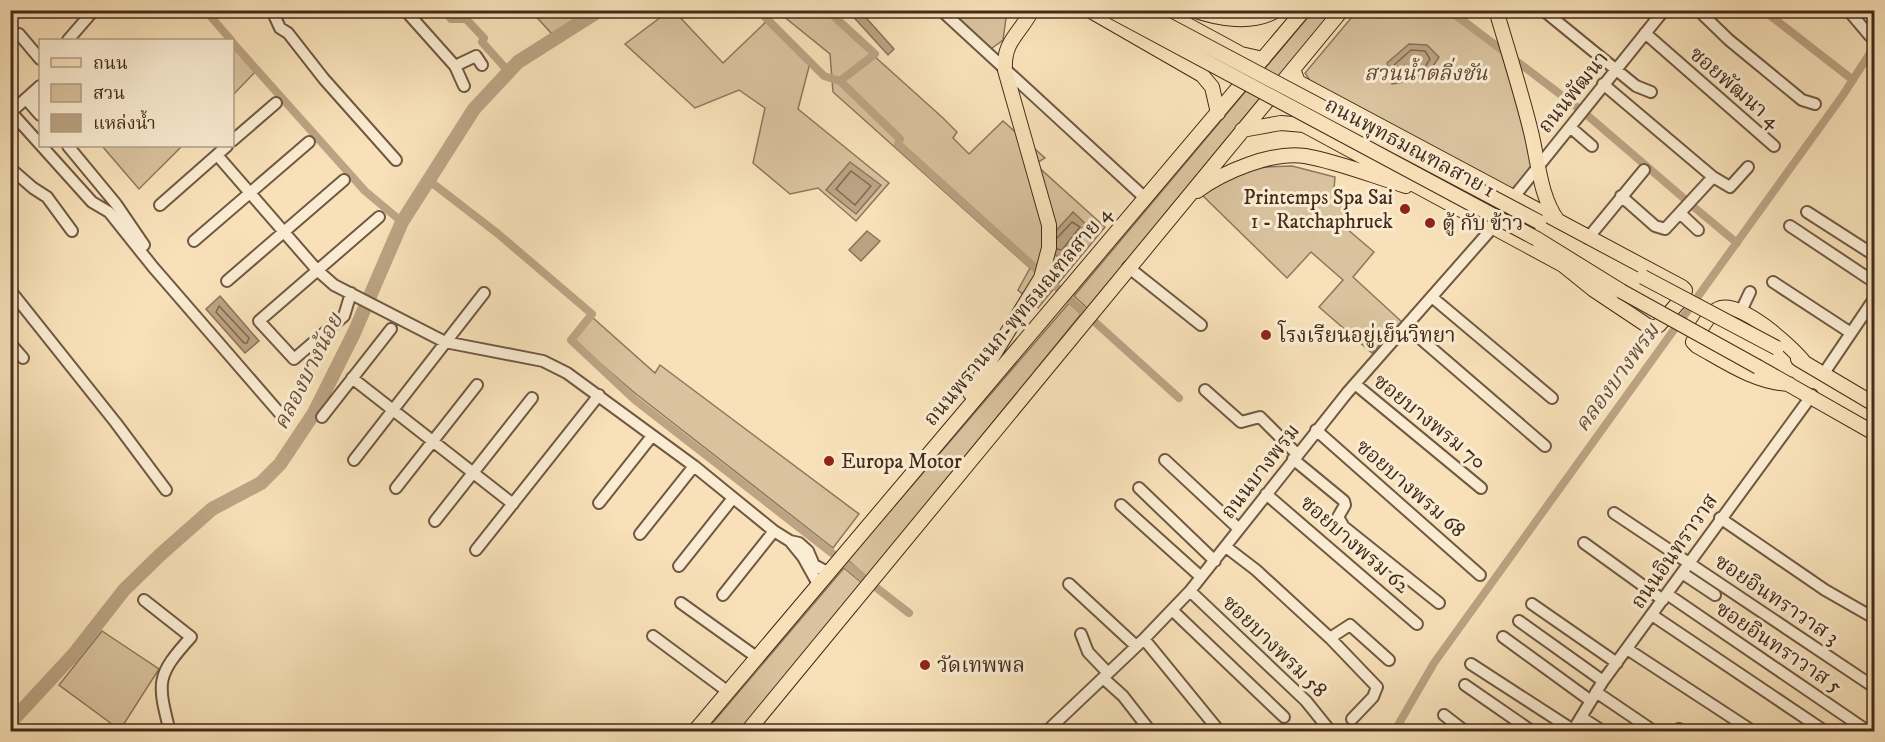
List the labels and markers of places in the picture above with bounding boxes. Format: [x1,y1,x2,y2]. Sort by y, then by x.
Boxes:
place label: Printemps Spa Sai 1 - Ratchaphruek [1243,185,1394,235]
marker: Printemps Spa Sai 1 - Ratchaphruek [1398,202,1412,216]
place label: ตู้ กับ ข้าว [1442,211,1523,237]
marker: ตู้ กับ ข้าว [1423,216,1437,230]
place label: โรงเรียนอยู่เย็นวิทยา [1277,320,1456,349]
marker: โรงเรียนอยู่เย็นวิทยา [1259,328,1273,342]
place label: Europa Motor [841,449,962,475]
marker: Europa Motor [822,454,836,468]
place label: วัดเทพพล [937,653,1025,679]
marker: วัดเทพพล [918,658,932,672]

